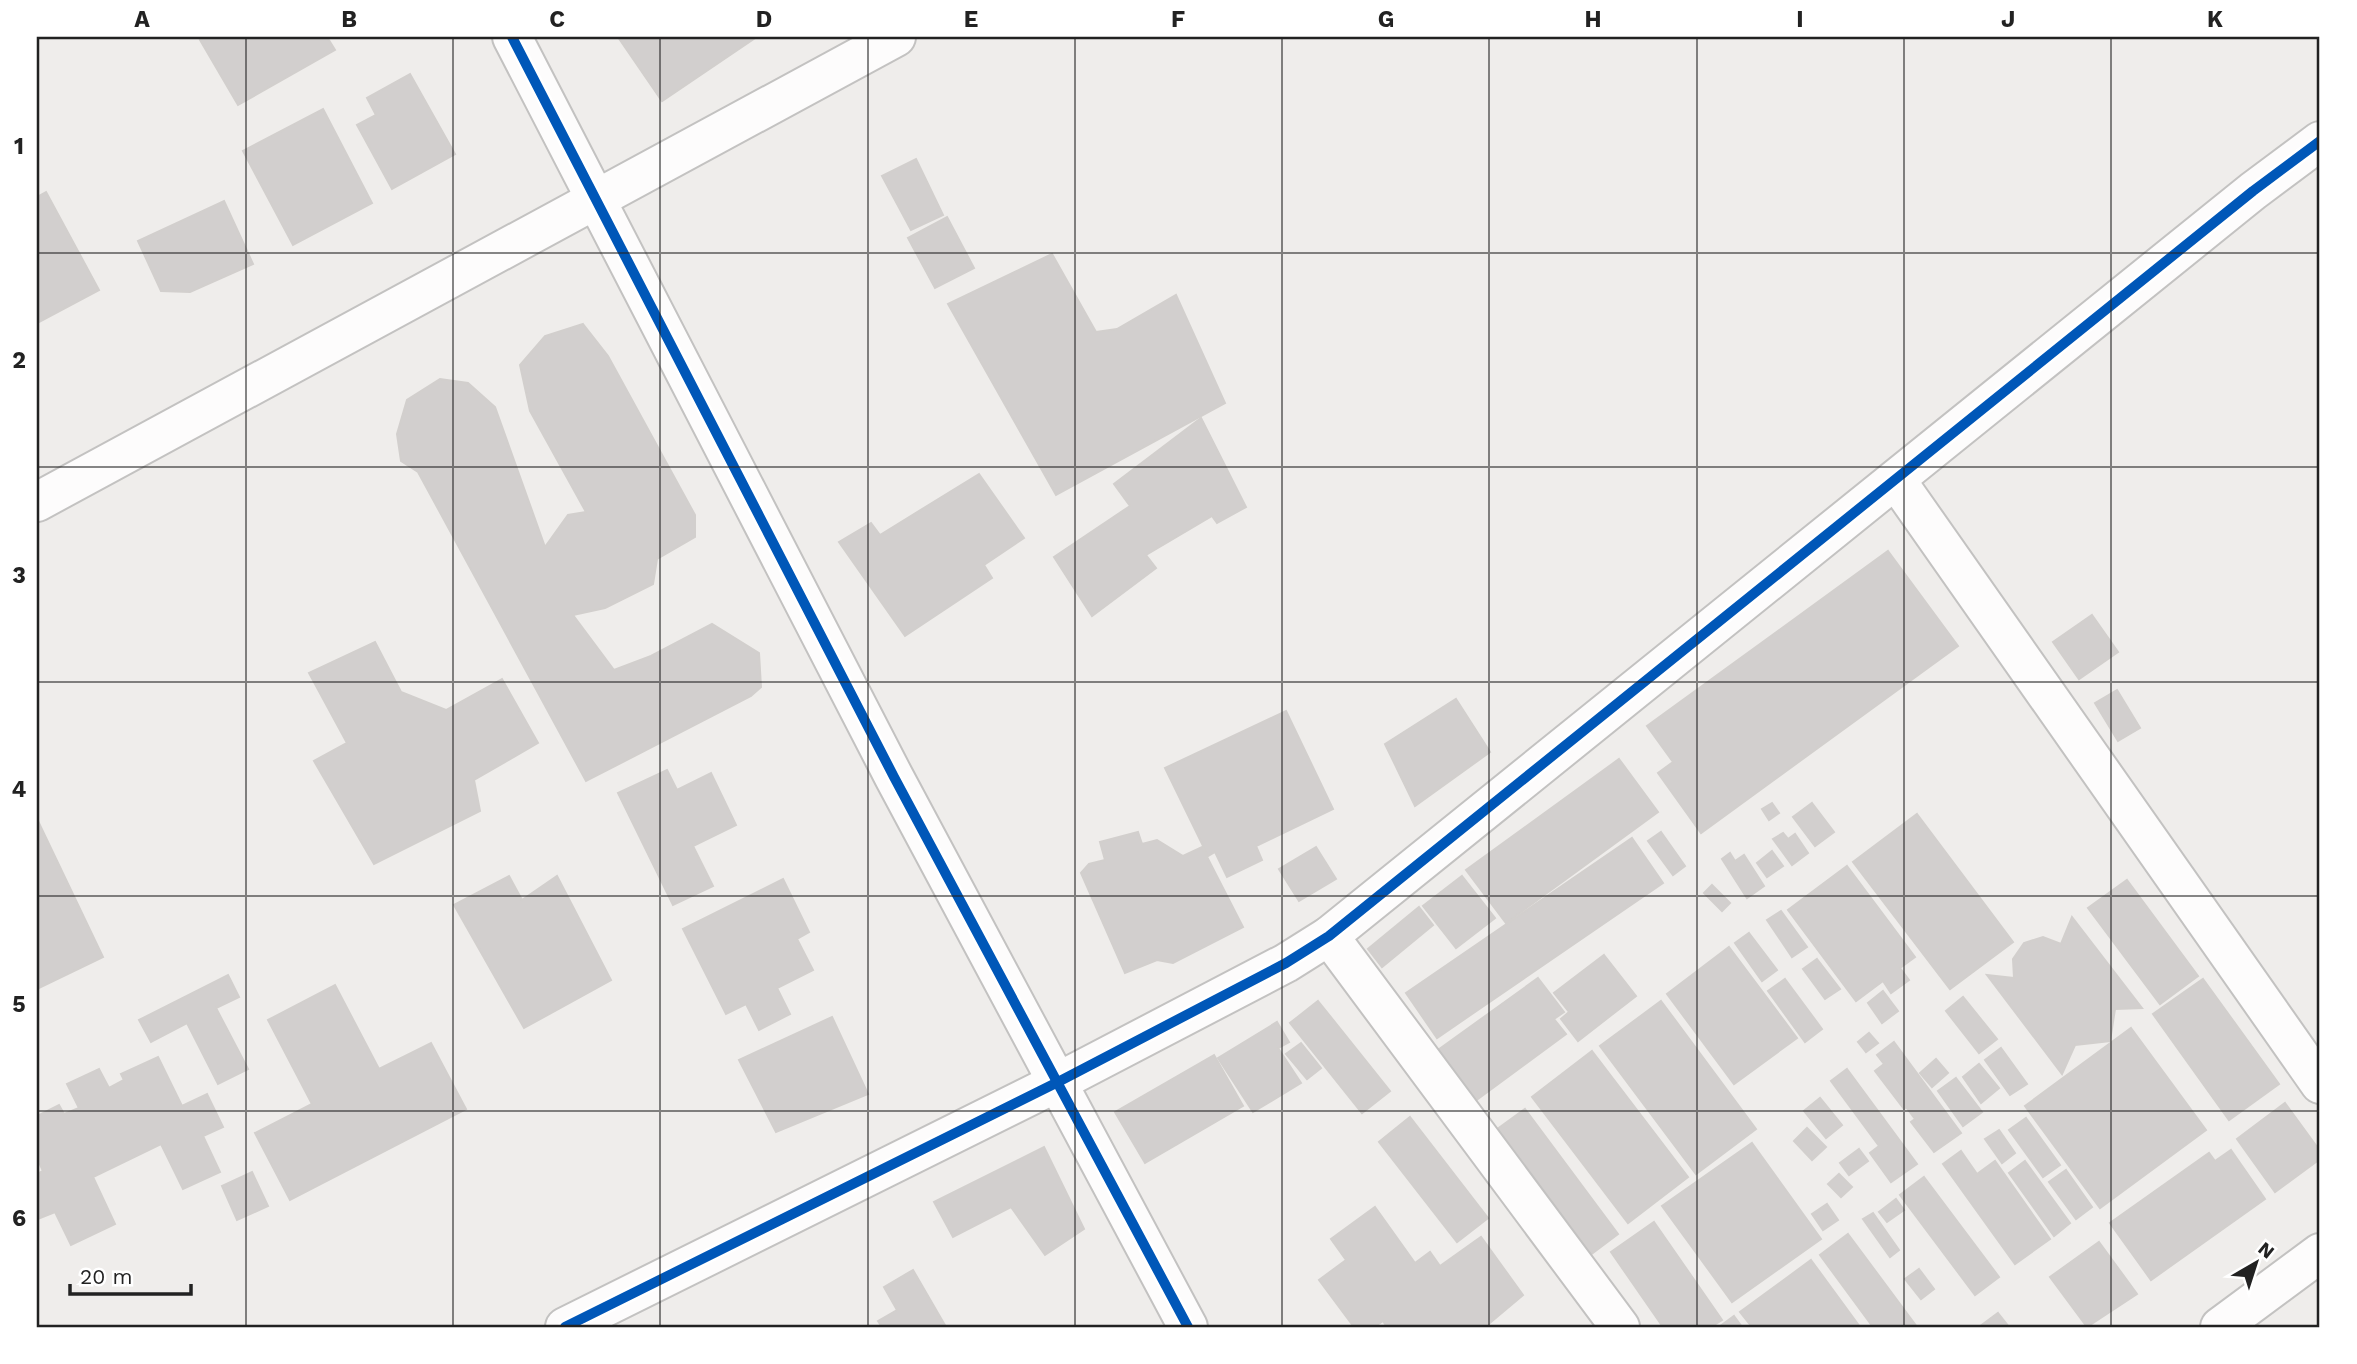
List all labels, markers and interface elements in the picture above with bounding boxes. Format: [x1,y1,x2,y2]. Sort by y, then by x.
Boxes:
text: A [134,6,150,33]
text: B [341,6,357,33]
text: C [549,6,565,33]
text: D [756,6,772,33]
text: E [964,6,978,33]
text: F [1171,6,1185,33]
text: G [1378,6,1394,33]
text: H [1584,6,1602,33]
text: I [1796,6,1804,33]
text: J [2001,6,2015,33]
text: K [2207,6,2223,33]
text: 1 [14,133,24,160]
text: 2 [12,347,26,374]
text: 3 [12,562,26,589]
text: 4 [12,776,27,803]
text: 5 [12,991,26,1018]
text: 6 [12,1205,26,1232]
north arrow [2220,1228,2290,1298]
text: N [2254,1237,2279,1264]
scale bar [70,1252,191,1296]
text: 20 m [80,1264,132,1289]

